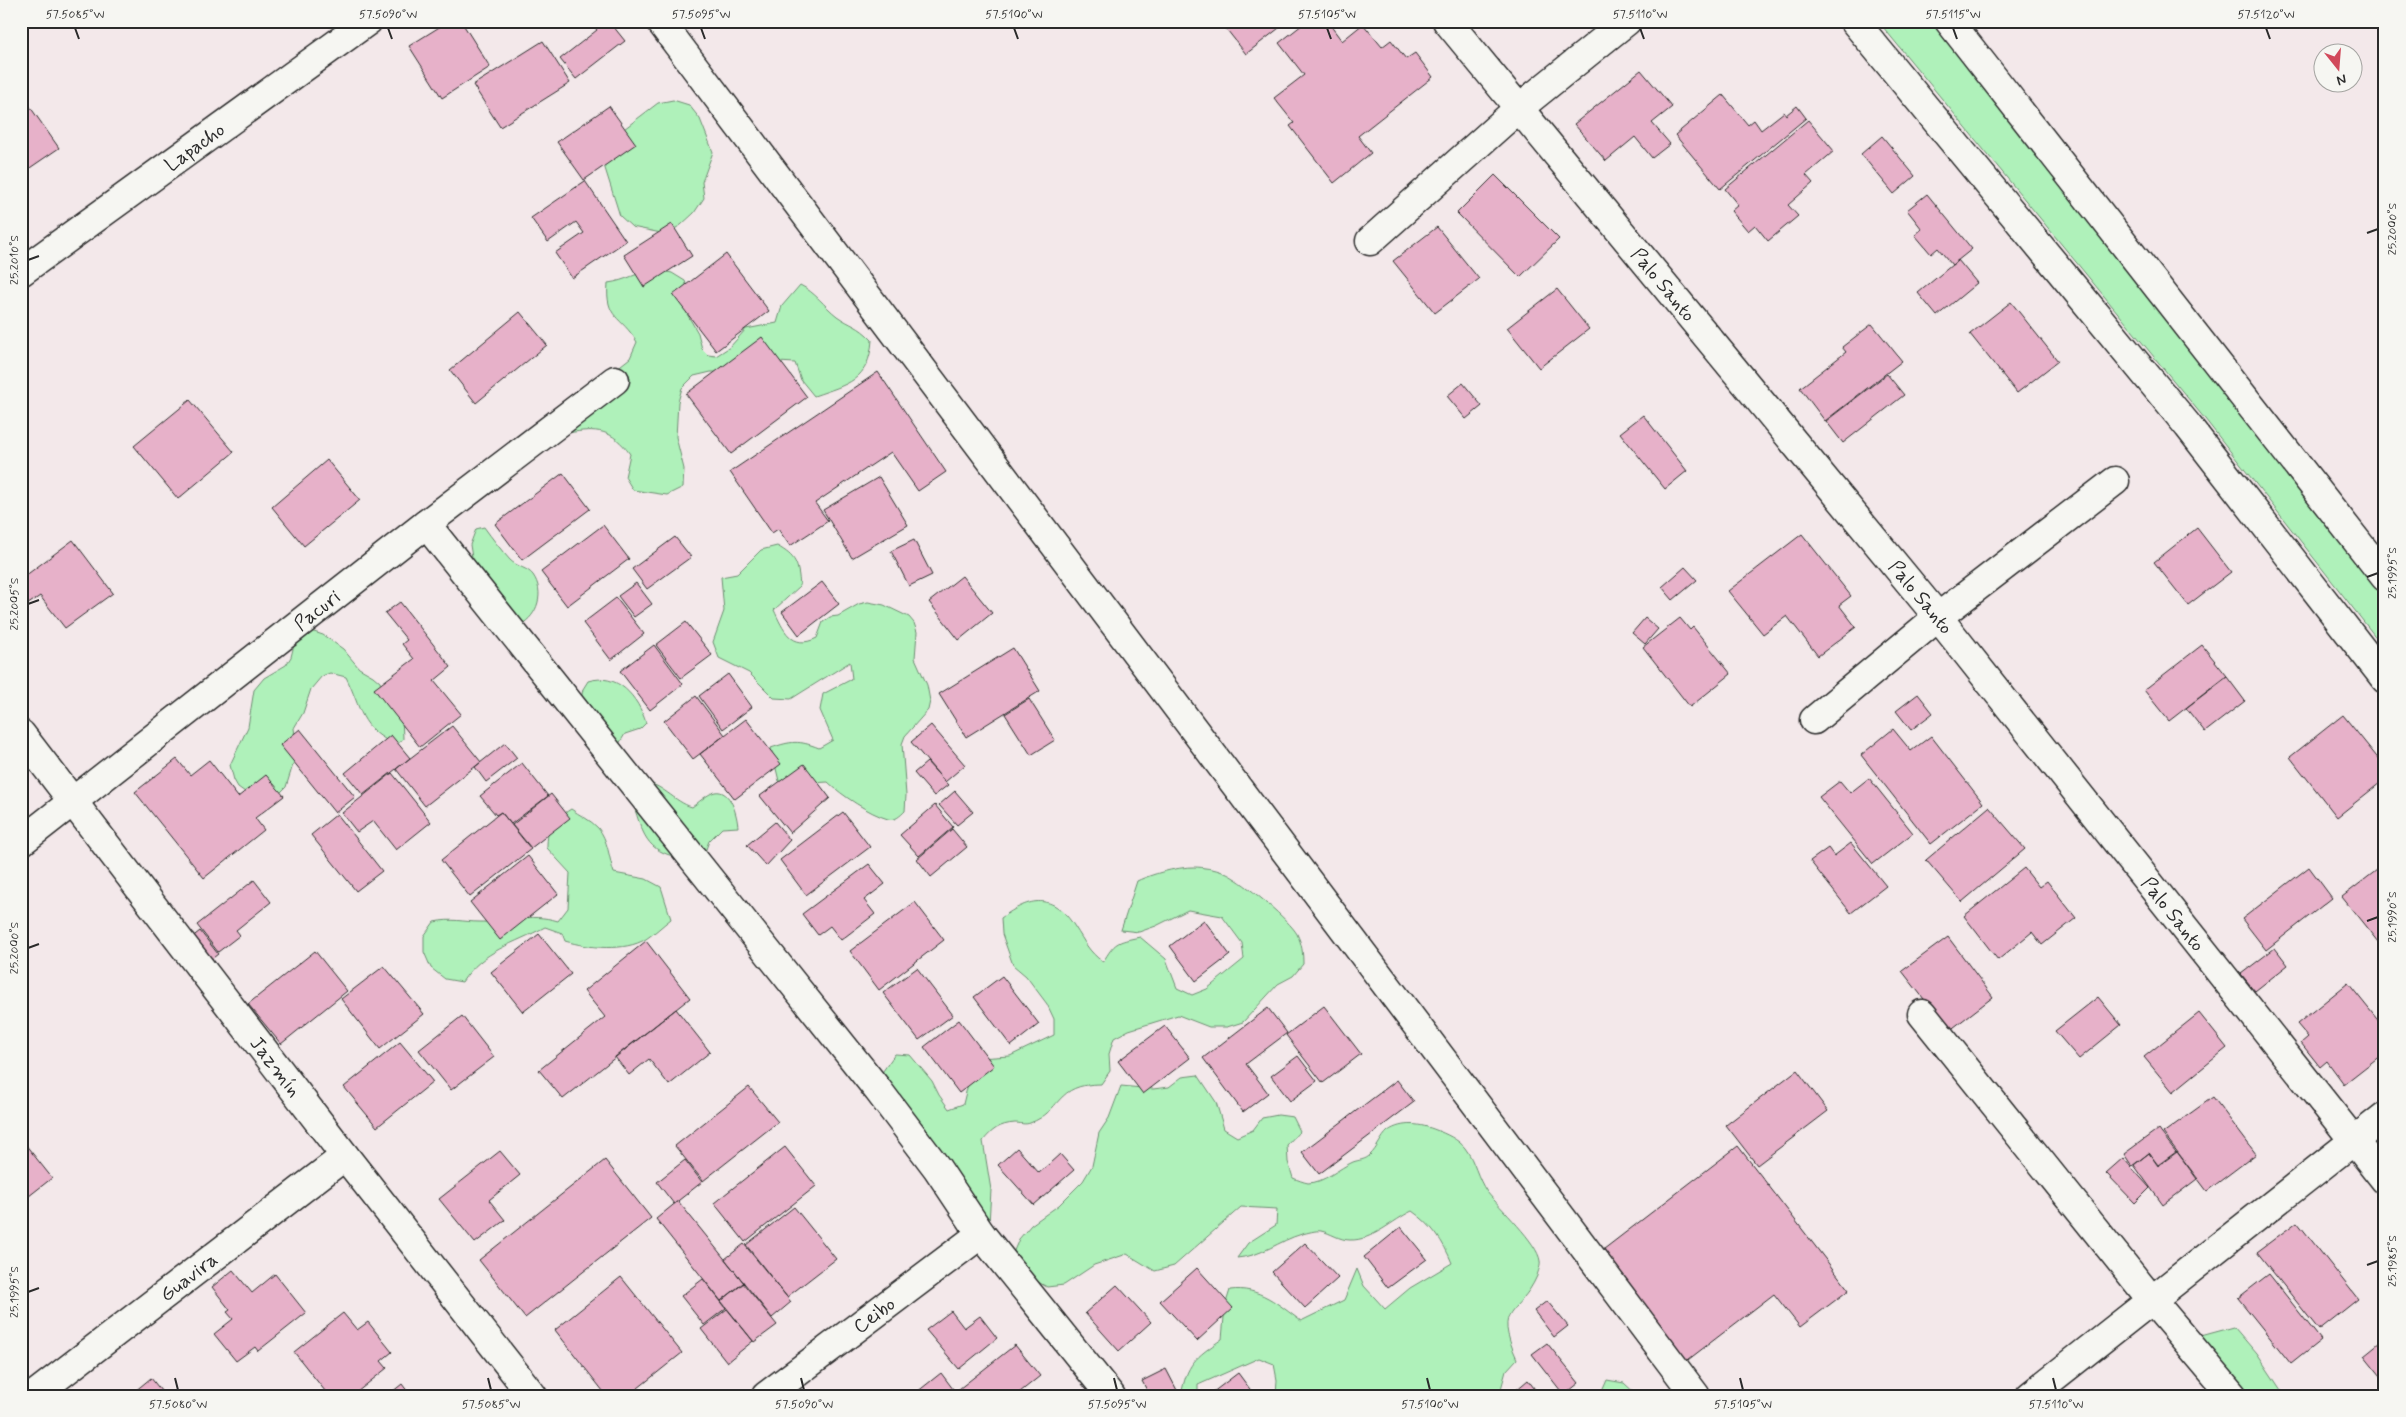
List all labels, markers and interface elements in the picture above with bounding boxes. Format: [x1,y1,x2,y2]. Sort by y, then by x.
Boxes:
text: 57.5085°W [46,7,104,23]
text: 57.5090°W [359,7,417,23]
text: 57.5095°W [672,7,730,23]
text: 57.5100°W [985,7,1043,23]
text: 57.5105°W [1298,7,1356,23]
text: 57.5110°W [1613,7,1667,23]
text: 57.5115°W [1925,7,1981,23]
text: 57.5120°W [2237,7,2295,23]
north arrow [2314,42,2364,92]
text: N [2334,70,2349,89]
street label: Lapacho [160,117,231,179]
text: 25.2000°S [2385,202,2401,255]
text: 25.2010°S [7,235,23,285]
street label: Palo Santo [1624,242,1701,328]
text: 25.1995°S [2385,547,2401,599]
street label: Palo Santo [1882,555,1959,641]
text: 25.2005°S [7,577,23,630]
street label: Pacuri [289,584,347,638]
street label: Palo Santo [2134,871,2211,958]
text: 25.1990°S [2385,891,2401,943]
text: 25.2000°S [7,921,23,974]
street label: Jazmín [243,1031,307,1103]
text: 25.1985°S [2385,1235,2401,1287]
street label: Guavira [155,1247,224,1309]
text: 25.1995°S [7,1266,23,1318]
street label: Ceibo [848,1291,901,1341]
text: 57.5080°W [149,1397,207,1413]
text: 57.5085°W [462,1397,520,1413]
text: 57.5090°W [775,1397,833,1413]
text: 57.5095°W [1088,1397,1146,1413]
text: 57.5100°W [1401,1397,1459,1413]
text: 57.5105°W [1714,1397,1772,1413]
text: 57.5110°W [2029,1397,2083,1413]

